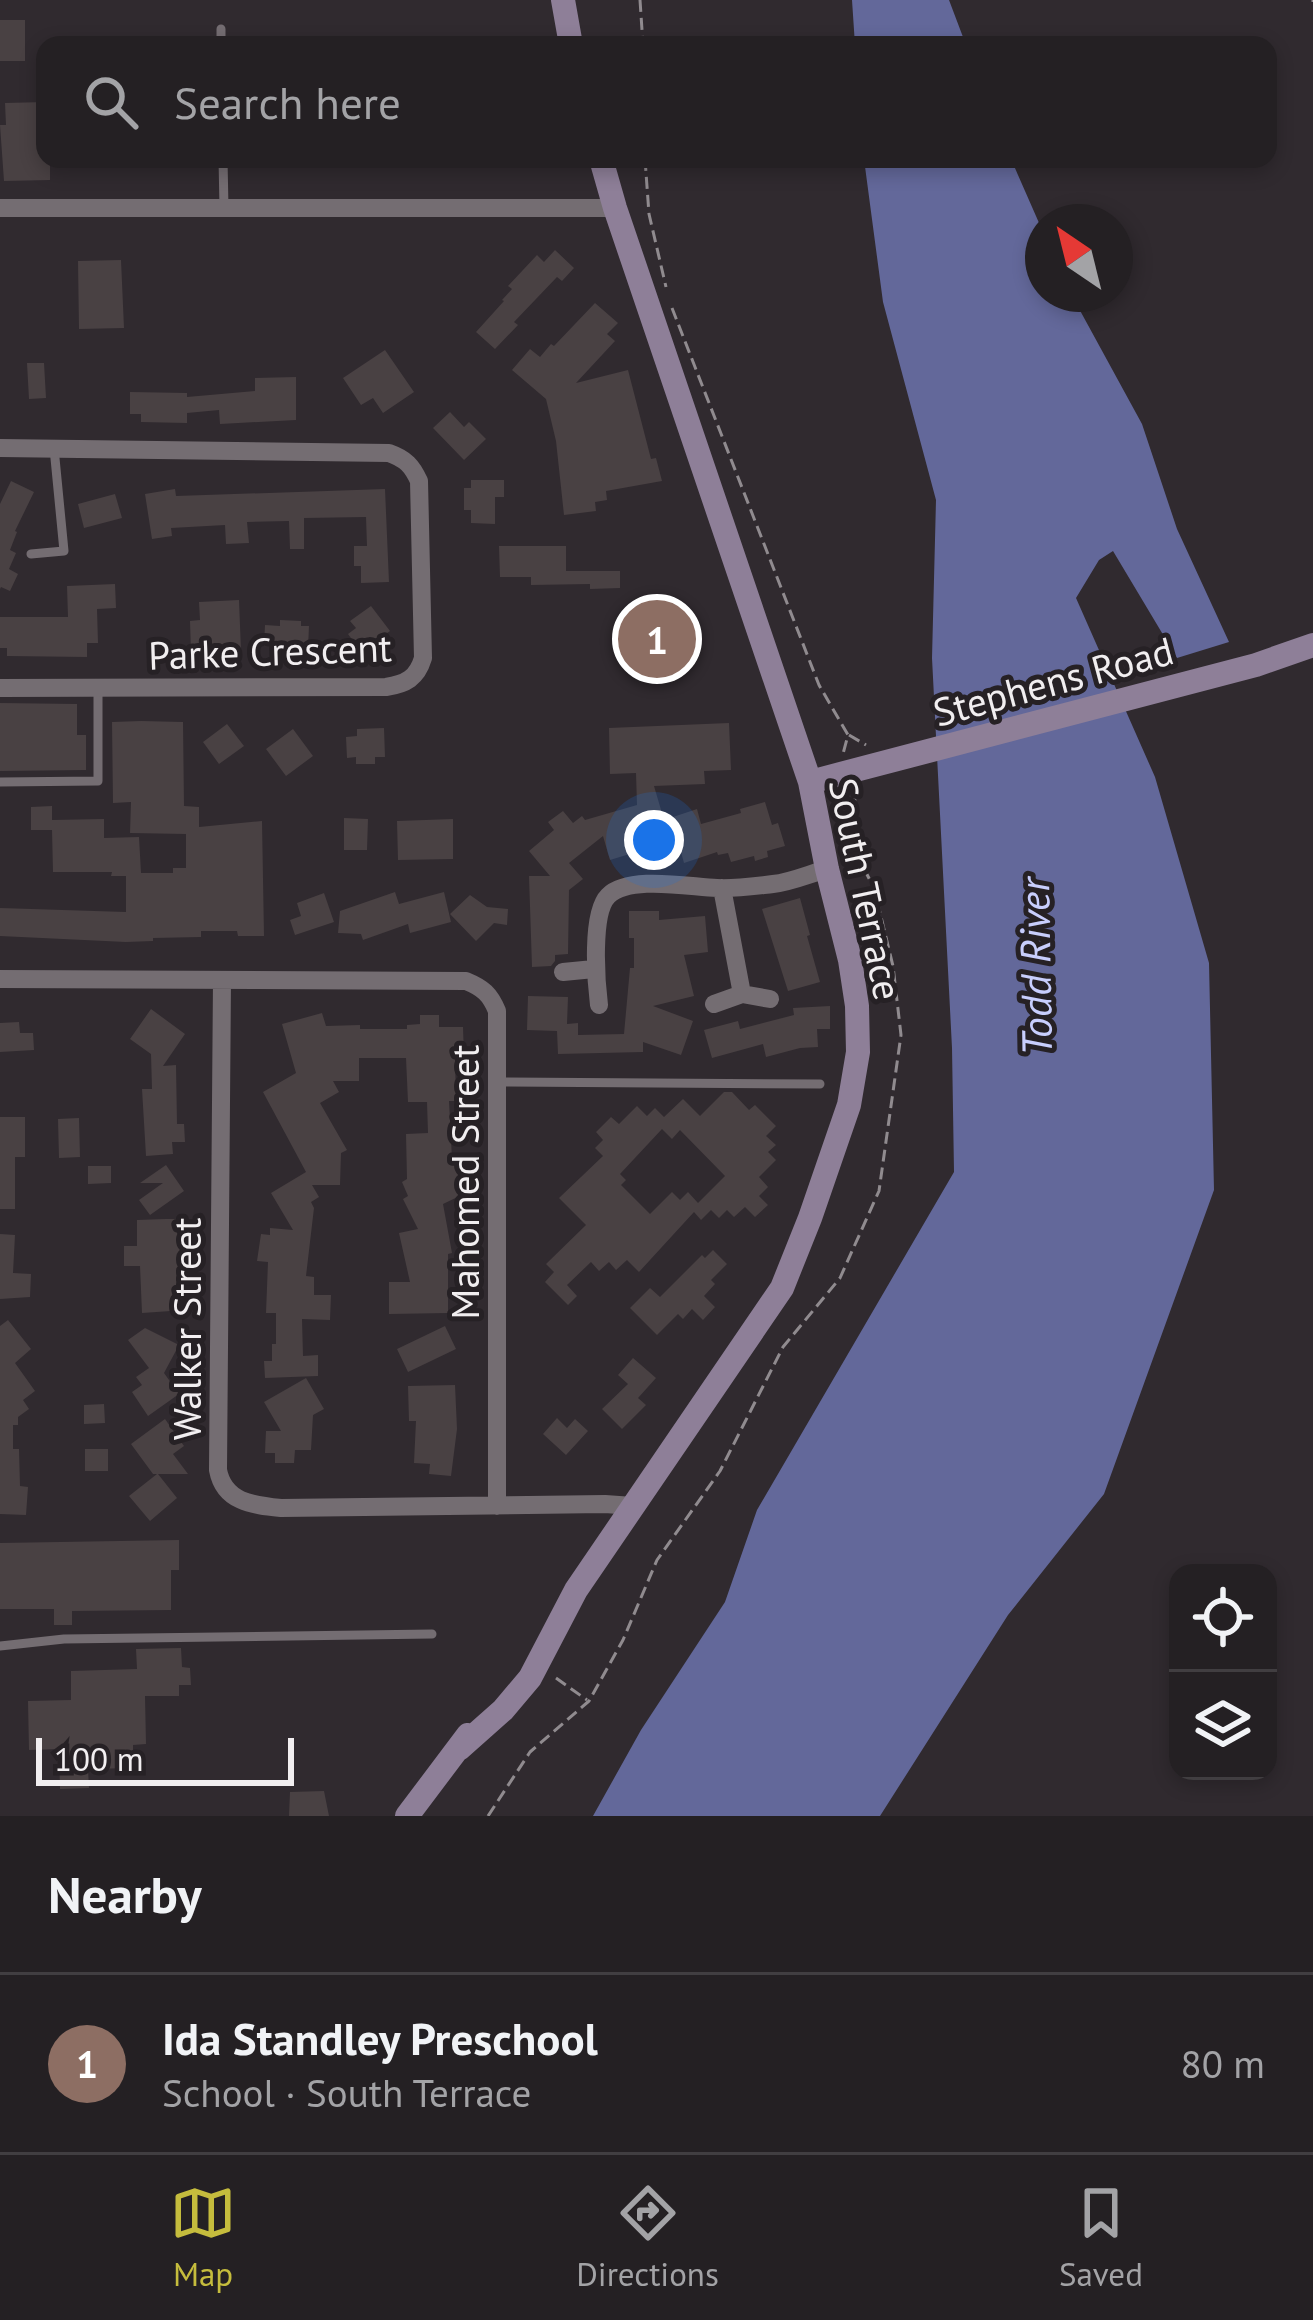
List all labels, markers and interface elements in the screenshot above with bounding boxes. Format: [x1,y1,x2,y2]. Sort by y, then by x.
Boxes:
search box [36,36,1277,168]
icon: search [78,69,144,135]
text: Search here [174,73,401,131]
north arrow [1025,204,1133,312]
pin: 1 [618,594,696,684]
street label: Parke Crescent [147,621,393,681]
street label: Stephens Road [927,624,1179,738]
street label: South Terrace [818,774,914,1004]
your location [624,810,684,870]
water label: Todd River [1006,874,1064,1056]
street label: Mahomed Street [439,1045,490,1319]
street label: Walker Street [161,1218,212,1440]
map controls [1169,1564,1277,1780]
button: locate [1169,1564,1277,1672]
button: layers [1169,1672,1277,1780]
scale bar [36,1732,294,1785]
text: 100 m [54,1737,144,1780]
text: Nearby [48,1861,202,1927]
text: Ida Standley Preschool [162,2009,598,2067]
text: 1 [76,2038,98,2089]
text: 80 m [1180,2038,1265,2089]
text: School · South Terrace [162,2067,531,2118]
tab: Map [170,2180,236,2295]
tab: Directions [576,2180,719,2295]
tab: Saved [1059,2180,1143,2295]

